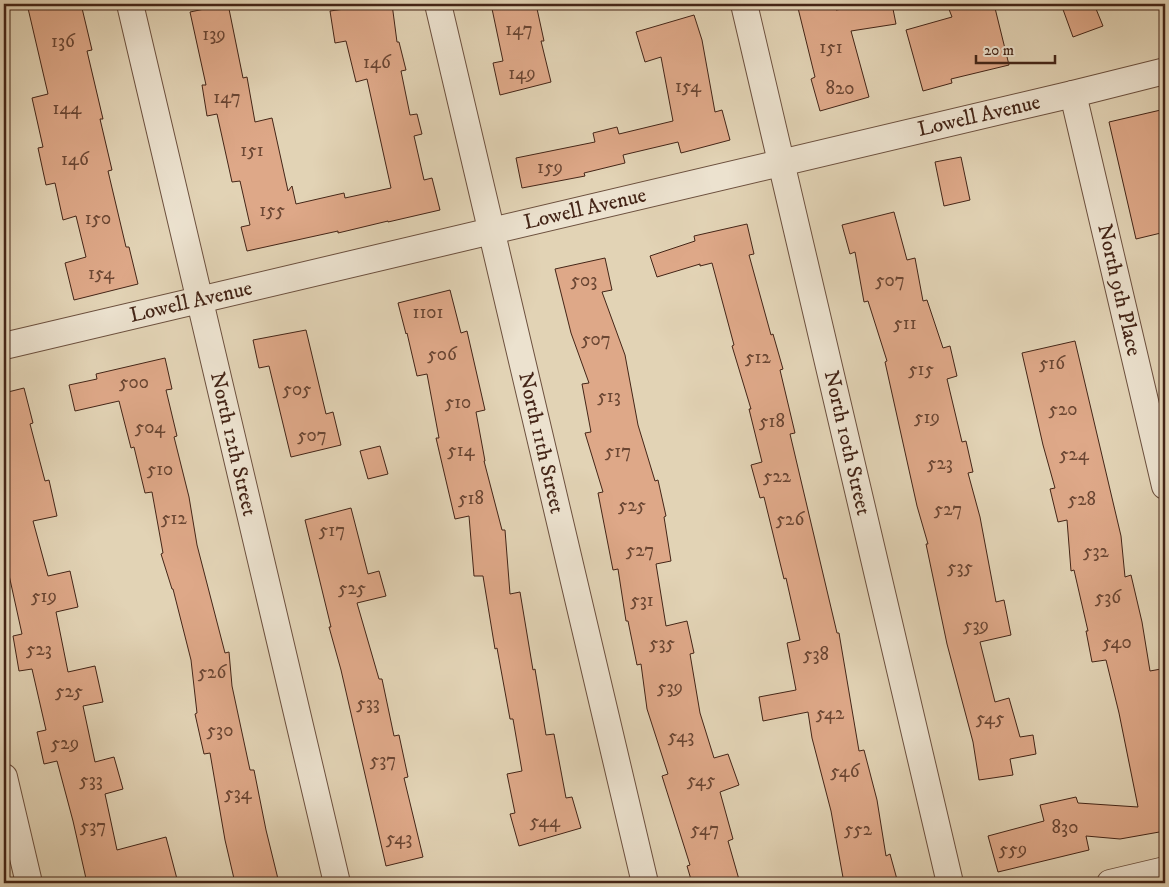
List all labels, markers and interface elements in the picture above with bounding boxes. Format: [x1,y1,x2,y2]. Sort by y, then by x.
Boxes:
house number: 147 [505,18,533,41]
house number: 139 [202,23,226,46]
house number: 136 [51,30,76,53]
scale bar [976,32,1055,64]
house number: 151 [819,36,843,59]
text: 20 m [984,41,1014,60]
house number: 146 [363,51,392,74]
house number: 149 [508,62,536,85]
house number: 154 [675,75,702,98]
house number: 820 [825,77,855,100]
house number: 147 [213,86,241,109]
street label: Lowell Avenue [915,89,1043,143]
house number: 144 [53,97,82,120]
house number: 151 [240,139,264,162]
house number: 146 [61,148,90,171]
house number: 159 [537,156,563,179]
street label: Lowell Avenue [521,182,649,236]
house number: 155 [259,199,285,222]
house number: 150 [85,207,111,230]
street label: North 9th Place [1091,221,1147,359]
house number: 154 [88,262,115,285]
house number: 503 [571,269,597,292]
house number: 507 [875,269,905,292]
street label: Lowell Avenue [127,275,255,329]
house number: 1101 [412,301,444,324]
house number: 511 [893,312,917,335]
house number: 507 [581,328,611,351]
house number: 506 [427,343,458,366]
house number: 512 [745,346,772,369]
house number: 516 [1039,352,1066,375]
house number: 515 [908,358,934,381]
street label: North 10th Street [818,368,876,518]
street label: North 12th Street [204,369,262,519]
street label: North 11th Street [512,370,570,517]
house number: 500 [119,371,149,394]
house number: 505 [282,378,312,401]
house number: 513 [597,385,621,408]
house number: 510 [445,391,471,414]
house number: 520 [1048,398,1078,421]
house number: 519 [914,406,940,429]
house number: 518 [759,410,785,433]
house number: 504 [135,416,166,439]
house number: 507 [297,424,327,447]
house number: 514 [447,439,476,462]
house number: 517 [605,440,631,463]
house number: 524 [1059,443,1090,466]
house number: 523 [927,452,953,475]
house number: 510 [147,458,173,481]
house number: 522 [763,465,792,488]
house number: 518 [458,487,484,510]
house number: 528 [1068,488,1096,511]
house number: 525 [618,494,647,517]
house number: 527 [934,498,962,521]
house number: 512 [161,507,188,530]
house number: 526 [776,508,805,531]
house number: 517 [319,519,345,542]
house number: 527 [626,539,654,562]
house number: 532 [1083,540,1110,563]
house number: 535 [947,556,974,579]
house number: 525 [338,577,367,600]
house number: 519 [31,585,57,608]
house number: 536 [1095,586,1122,609]
house number: 531 [630,589,654,612]
house number: 539 [963,614,989,637]
house number: 540 [1102,631,1132,654]
house number: 535 [649,632,676,655]
house number: 523 [26,638,52,661]
house number: 538 [803,643,829,666]
house number: 526 [198,661,227,684]
house number: 539 [657,676,683,699]
house number: 525 [55,680,84,703]
house number: 533 [356,692,380,715]
house number: 542 [816,702,845,725]
house number: 545 [976,707,1005,730]
house number: 530 [207,719,233,742]
house number: 543 [668,725,694,748]
house number: 529 [51,732,79,755]
house number: 537 [370,749,396,772]
house number: 546 [830,760,861,783]
house number: 533 [79,769,103,792]
house number: 545 [687,769,716,792]
house number: 534 [224,782,253,805]
house number: 544 [530,810,561,833]
house number: 537 [80,815,106,838]
house number: 830 [1052,816,1078,839]
house number: 547 [691,818,719,841]
house number: 552 [844,818,873,841]
house number: 543 [386,827,412,850]
house number: 559 [999,838,1027,861]

